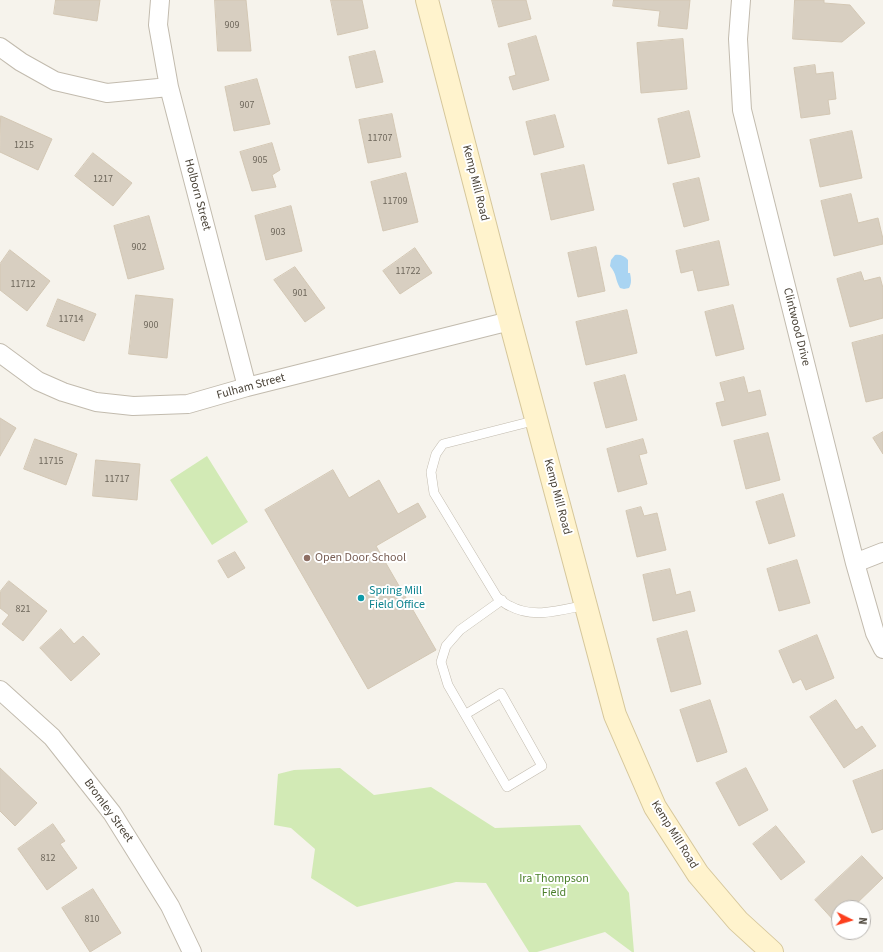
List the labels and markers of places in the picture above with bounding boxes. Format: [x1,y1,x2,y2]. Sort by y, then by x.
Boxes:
place label: Open Door School [315,551,406,565]
marker: Open Door School [302,553,312,563]
place label: Spring Mill Field Office [369,584,425,612]
marker: Spring Mill Field Office [356,593,366,603]

